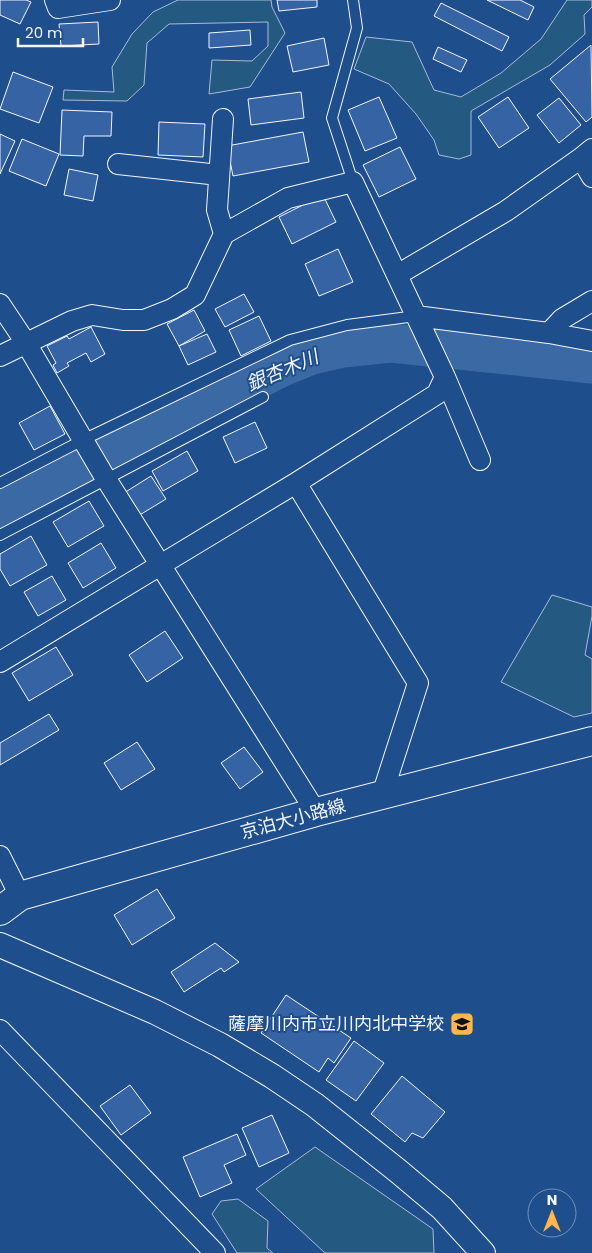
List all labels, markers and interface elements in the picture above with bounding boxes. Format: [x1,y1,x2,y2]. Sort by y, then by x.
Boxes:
scale bar [18,15,82,47]
text: 20 m [25,22,63,43]
water label: 銀杏木川 [242,342,324,398]
street label: 京泊大小路線 [237,792,348,845]
place label: 薩摩川内市立川内北中学校 [228,1011,444,1036]
school or university icon: 薩摩川内市立川内北中学校 [449,1011,475,1037]
north arrow [527,1188,577,1238]
text: N [547,1190,557,1210]

